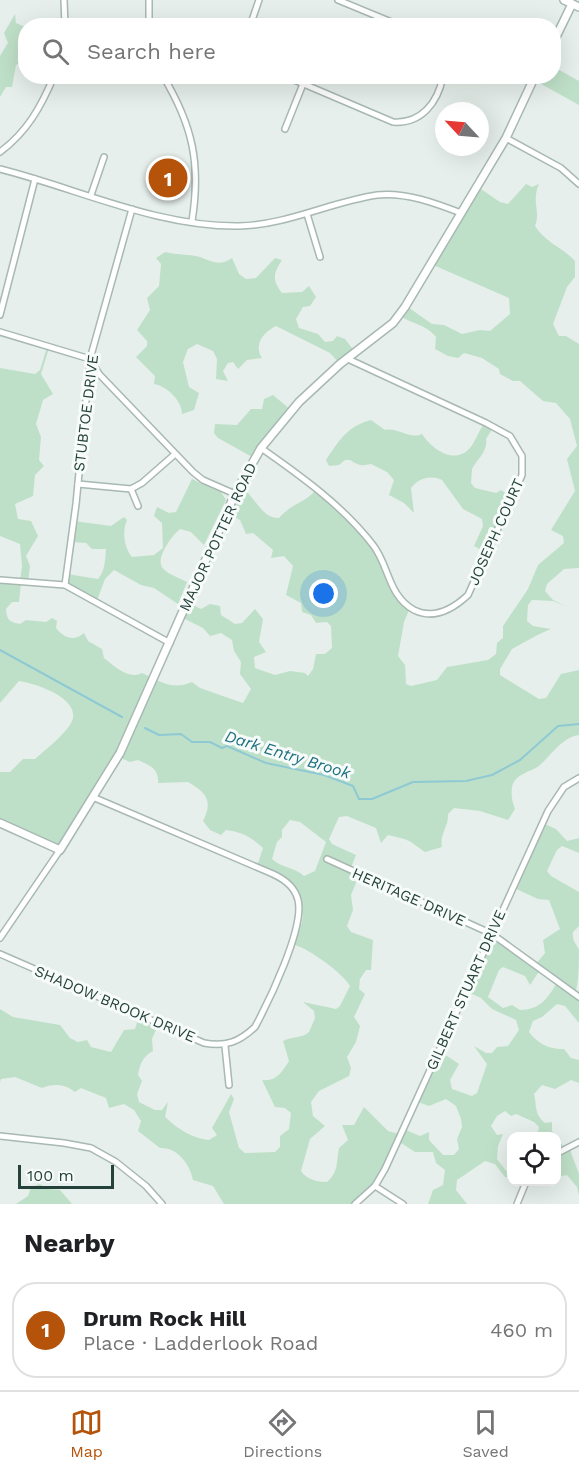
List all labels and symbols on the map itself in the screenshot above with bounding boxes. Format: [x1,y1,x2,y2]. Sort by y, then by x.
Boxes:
north arrow [435,102,489,156]
pin: 1 [148,156,188,201]
street label: STUBTOE DRIVE [70,353,102,473]
street label: MAJOR POTTER ROAD [176,460,260,614]
street label: JOSEPH COURT [464,476,528,588]
your location [309,579,338,608]
water label: Dark Entry Brook [223,726,354,783]
street label: HERITAGE DRIVE [349,864,469,930]
street label: GILBERT STUART DRIVE [423,907,509,1073]
street label: SHADOW BROOK DRIVE [32,962,198,1046]
scale bar [18,1162,114,1190]

